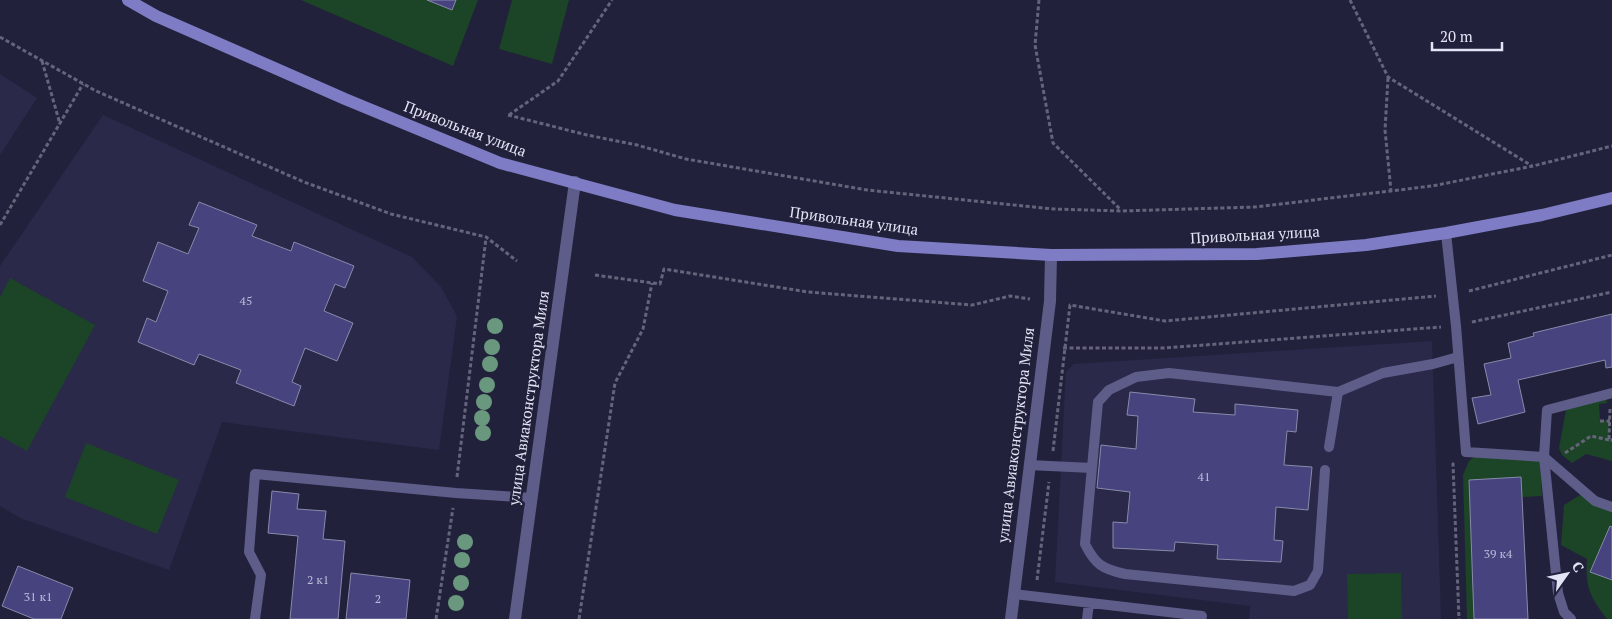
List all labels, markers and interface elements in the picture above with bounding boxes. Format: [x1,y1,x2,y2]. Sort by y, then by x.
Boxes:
scale bar [1432,20,1502,52]
text: 20 m [1440,26,1473,46]
street label: Привольная улица [401,95,530,161]
street label: Привольная улица [788,201,920,239]
street label: Привольная улица [1190,221,1321,247]
street label: улица Авиаконструктора Миля [503,289,553,508]
house number: 45 [240,293,252,308]
street label: улица Авиаконструктора Миля [992,326,1038,545]
house number: 41 [1198,469,1210,484]
house number: 39 к4 [1484,546,1513,561]
north arrow [1542,549,1592,599]
text: С [1568,558,1589,576]
house number: 2 к1 [307,572,329,587]
house number: 31 к1 [24,589,52,604]
house number: 2 [375,591,381,606]

